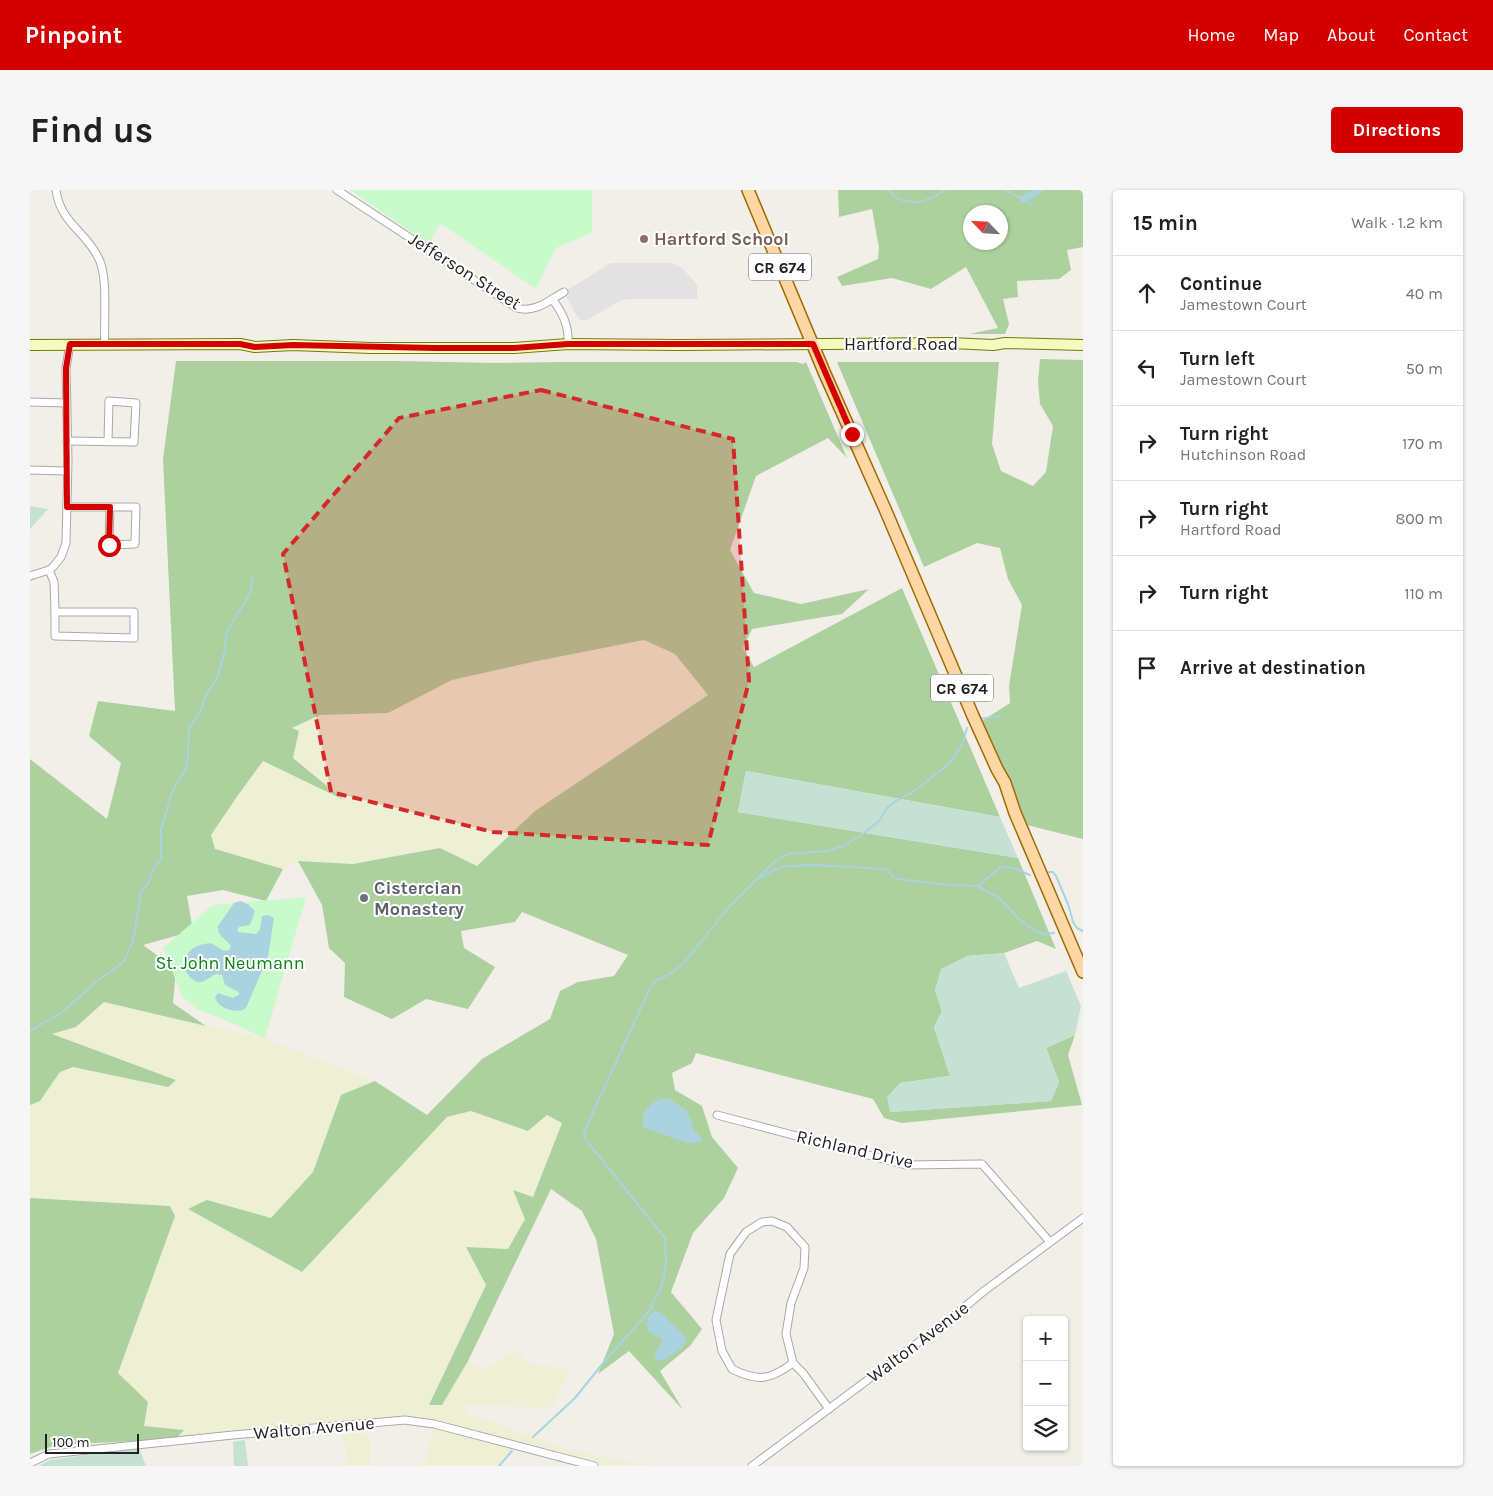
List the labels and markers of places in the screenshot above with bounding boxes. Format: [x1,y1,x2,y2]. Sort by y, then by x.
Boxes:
place label: Hartford School [654,228,789,250]
marker: Hartford School [638,233,650,245]
place label: Cistercian Monastery [374,877,464,920]
marker: Cistercian Monastery [358,892,370,904]

